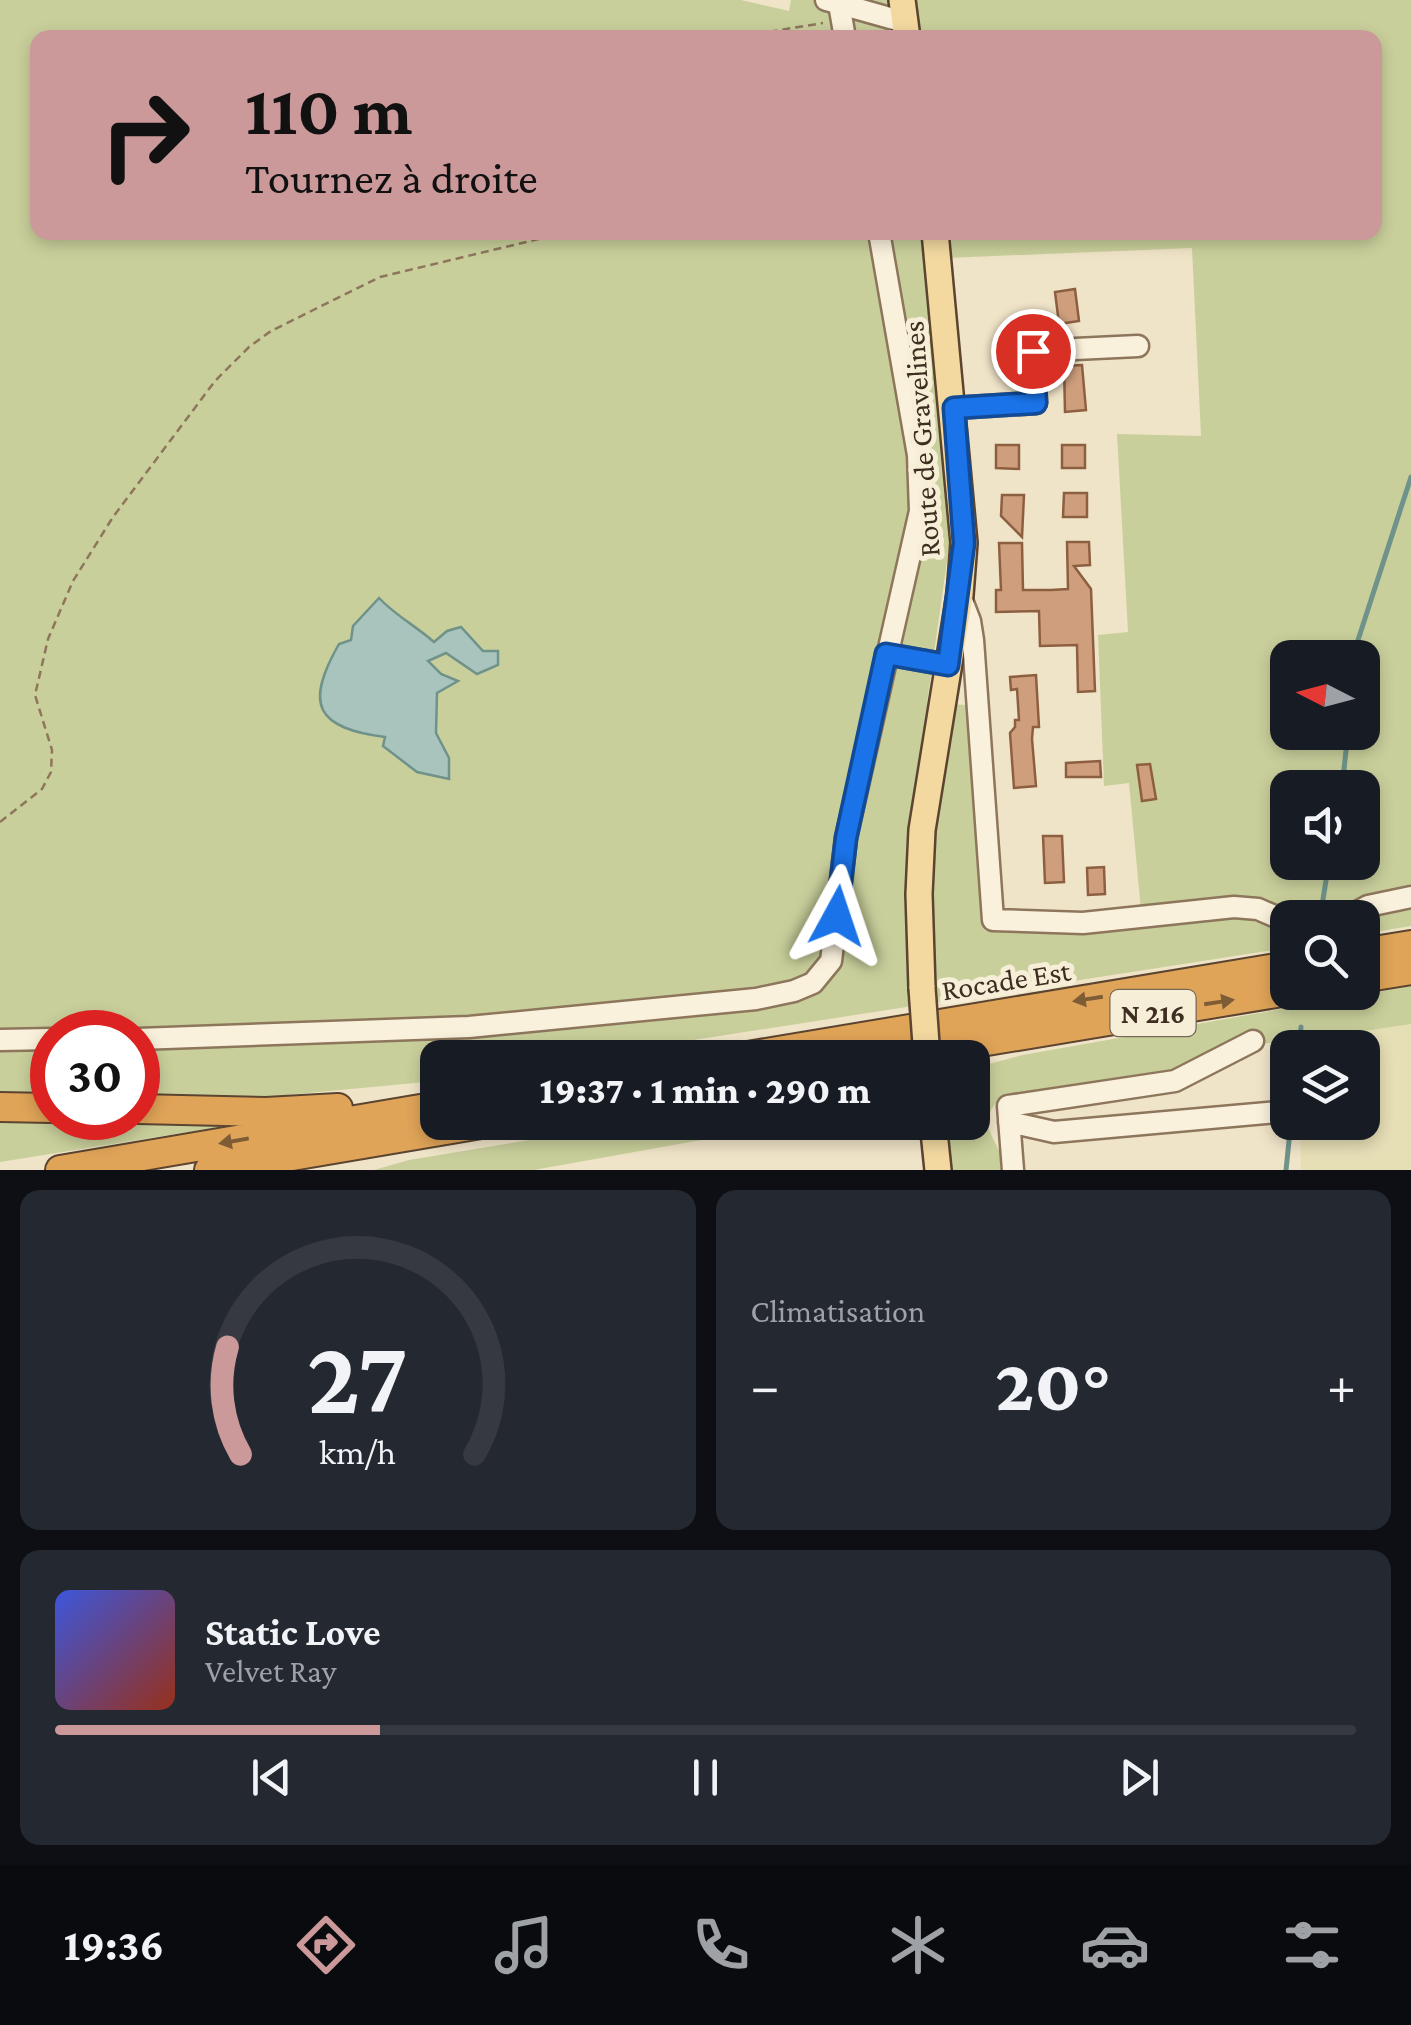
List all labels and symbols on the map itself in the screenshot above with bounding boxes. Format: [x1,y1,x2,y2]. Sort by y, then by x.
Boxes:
pin [991,309,1076,394]
street label: Route de Gravelines [896,320,946,558]
north arrow [1270,640,1380,750]
position arrow [785,864,889,968]
street label: Rocade Est [939,953,1074,1006]
road number: N 216 [1110,990,1196,1036]
one-way arrow [1071,992,1103,1007]
one-way arrow [1204,994,1235,1009]
speed limit sign: 30 [30,1010,160,1140]
one-way arrow [218,1134,249,1149]

